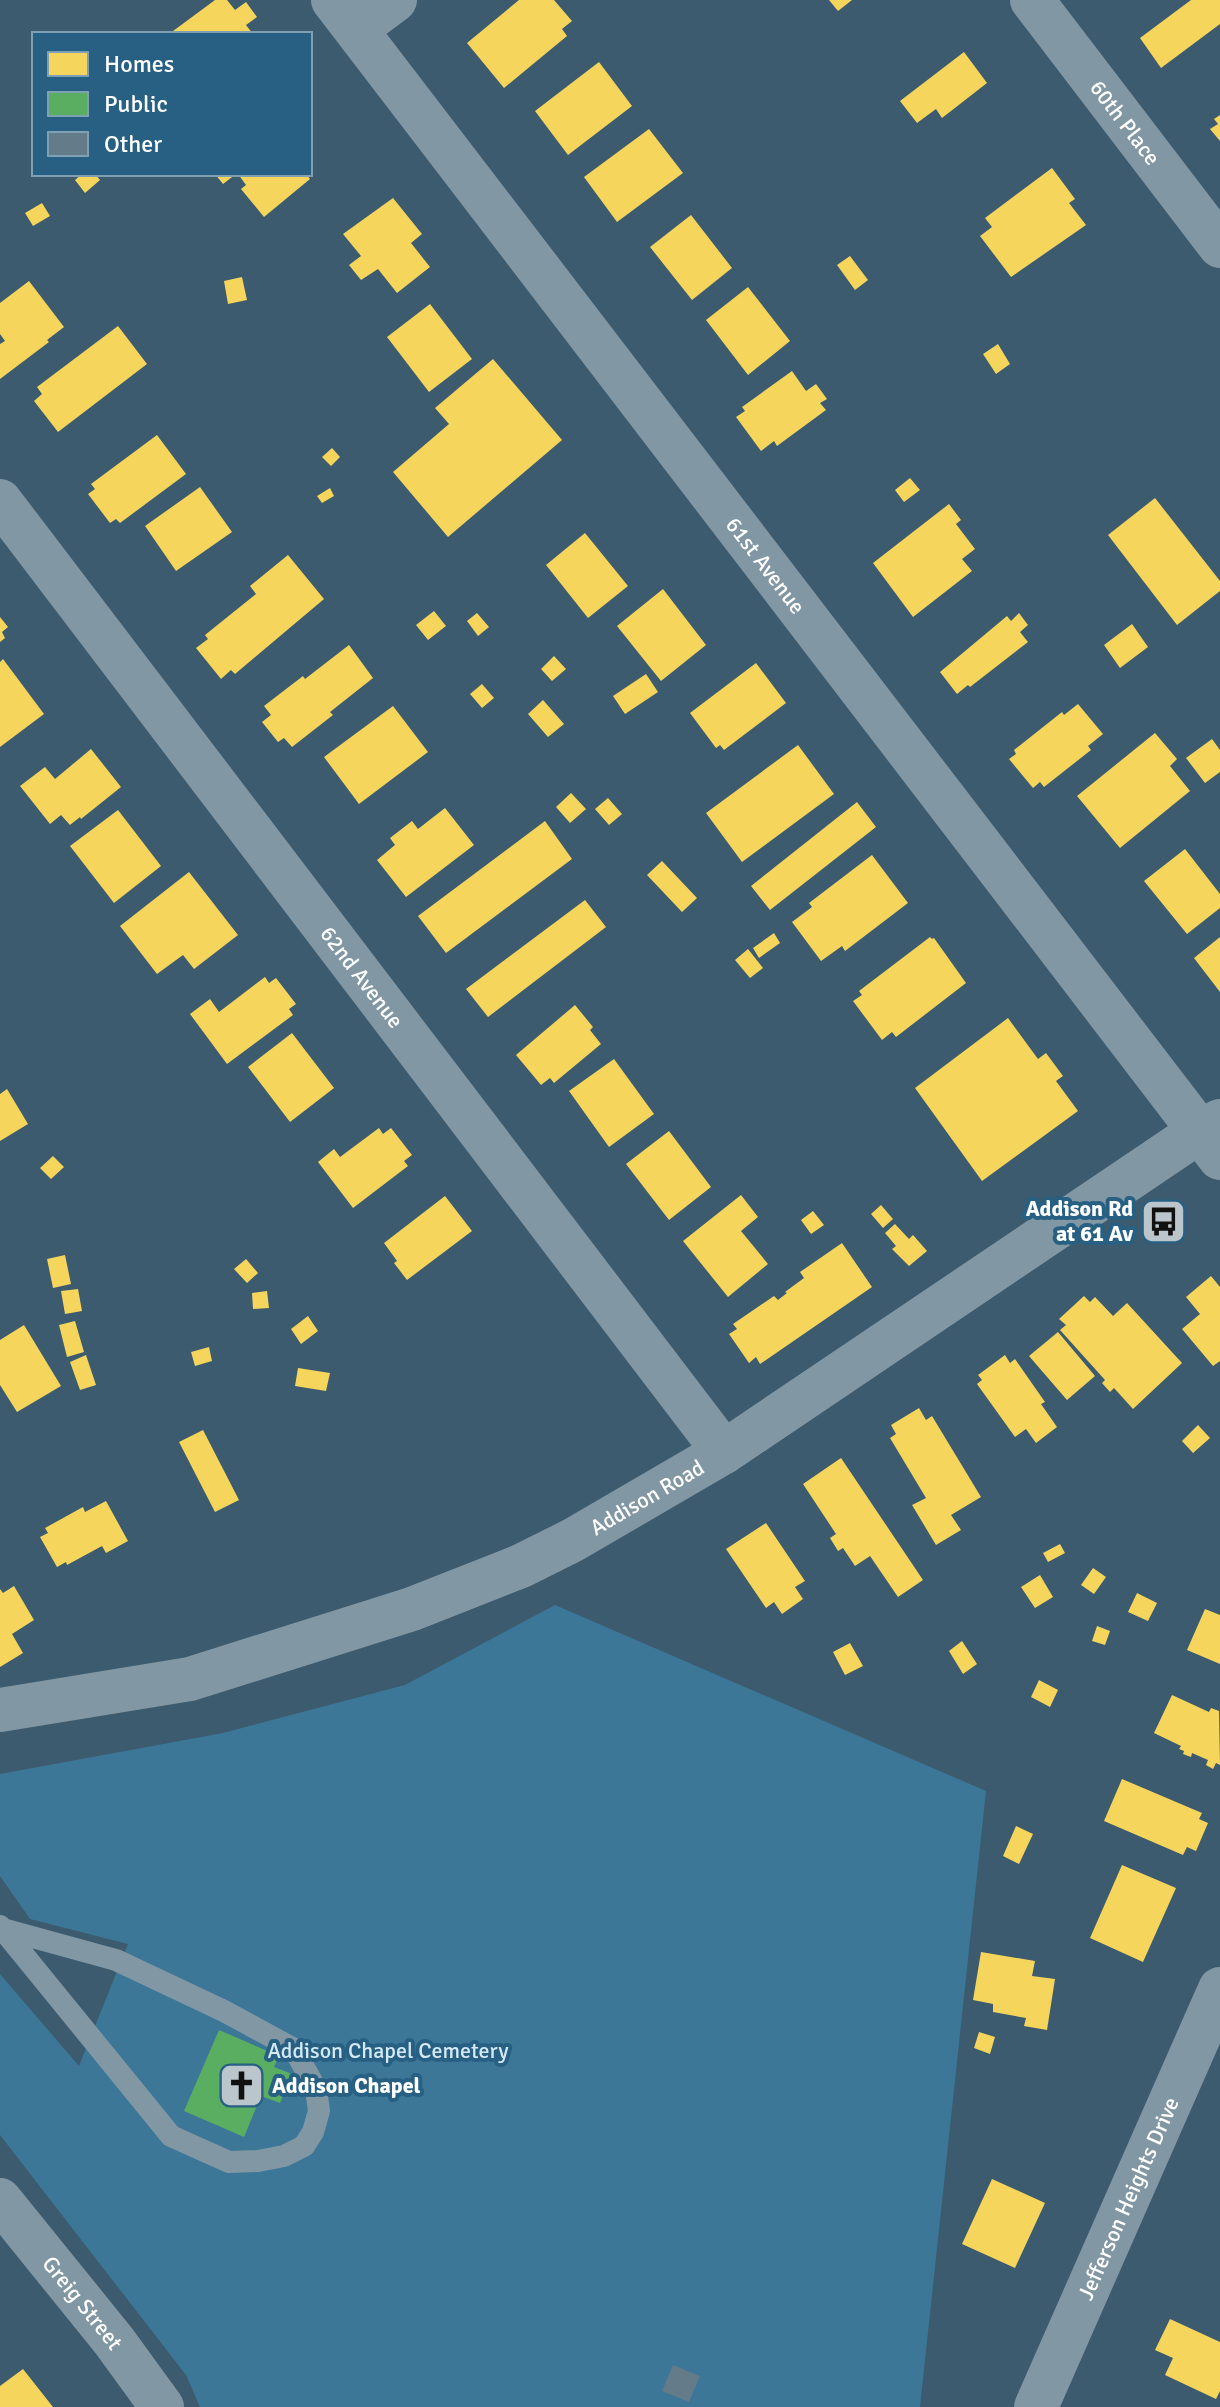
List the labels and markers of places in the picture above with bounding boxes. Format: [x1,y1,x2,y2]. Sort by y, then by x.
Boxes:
place label: Addison Rd at 61 Av [1026,1195,1133,1247]
bus stop icon: Addison Rd at 61 Av [1140,1197,1188,1245]
church icon: Addison Chapel [217,2061,265,2109]
place label: Addison Chapel [272,2072,421,2099]

